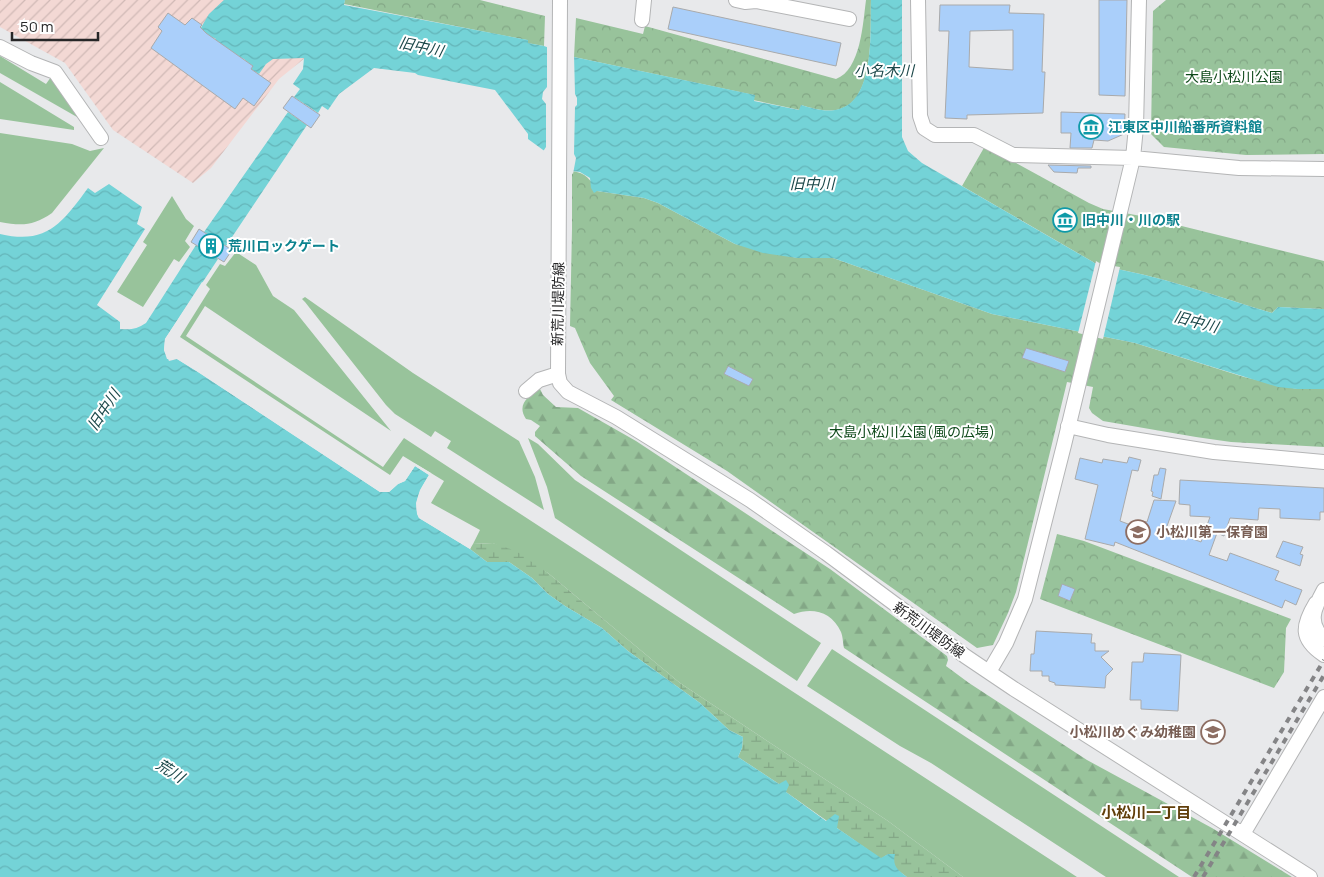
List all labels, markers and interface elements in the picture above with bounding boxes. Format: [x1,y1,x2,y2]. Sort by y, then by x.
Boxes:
scale bar [12,10,99,42]
text: 50 m [20,16,54,37]
water label: 旧中川 [397,32,447,62]
water label: 小名木川 [854,60,916,81]
park label: 大島小松川公園 [1185,67,1283,86]
museum icon: 江東区中川船番所資料館 [1078,114,1104,140]
place label: 江東区中川船番所資料館 [1108,117,1262,136]
water label: 旧中川 [789,173,836,194]
museum icon: 旧中川・川の駅 [1052,207,1078,233]
place label: 旧中川・川の駅 [1082,210,1180,229]
building icon: 荒川ロックゲート [198,233,224,259]
place label: 荒川ロックゲート [228,236,340,255]
street label: 新荒川堤防線 [547,262,568,346]
water label: 旧中川 [1172,306,1223,338]
water label: 旧中川 [82,384,126,434]
park label: 大島小松川公園(風の広場) [829,422,995,441]
school or university icon: 小松川第一保育園 [1125,519,1151,545]
place label: 小松川第一保育園 [1156,522,1268,541]
street label: 新荒川堤防線 [890,597,969,662]
school or university icon: 小松川めぐみ幼稚園 [1200,719,1226,745]
place label: 小松川めぐみ幼稚園 [1070,722,1196,741]
water label: 荒川 [152,754,190,788]
district label: 小松川一丁目 [1101,802,1191,823]

